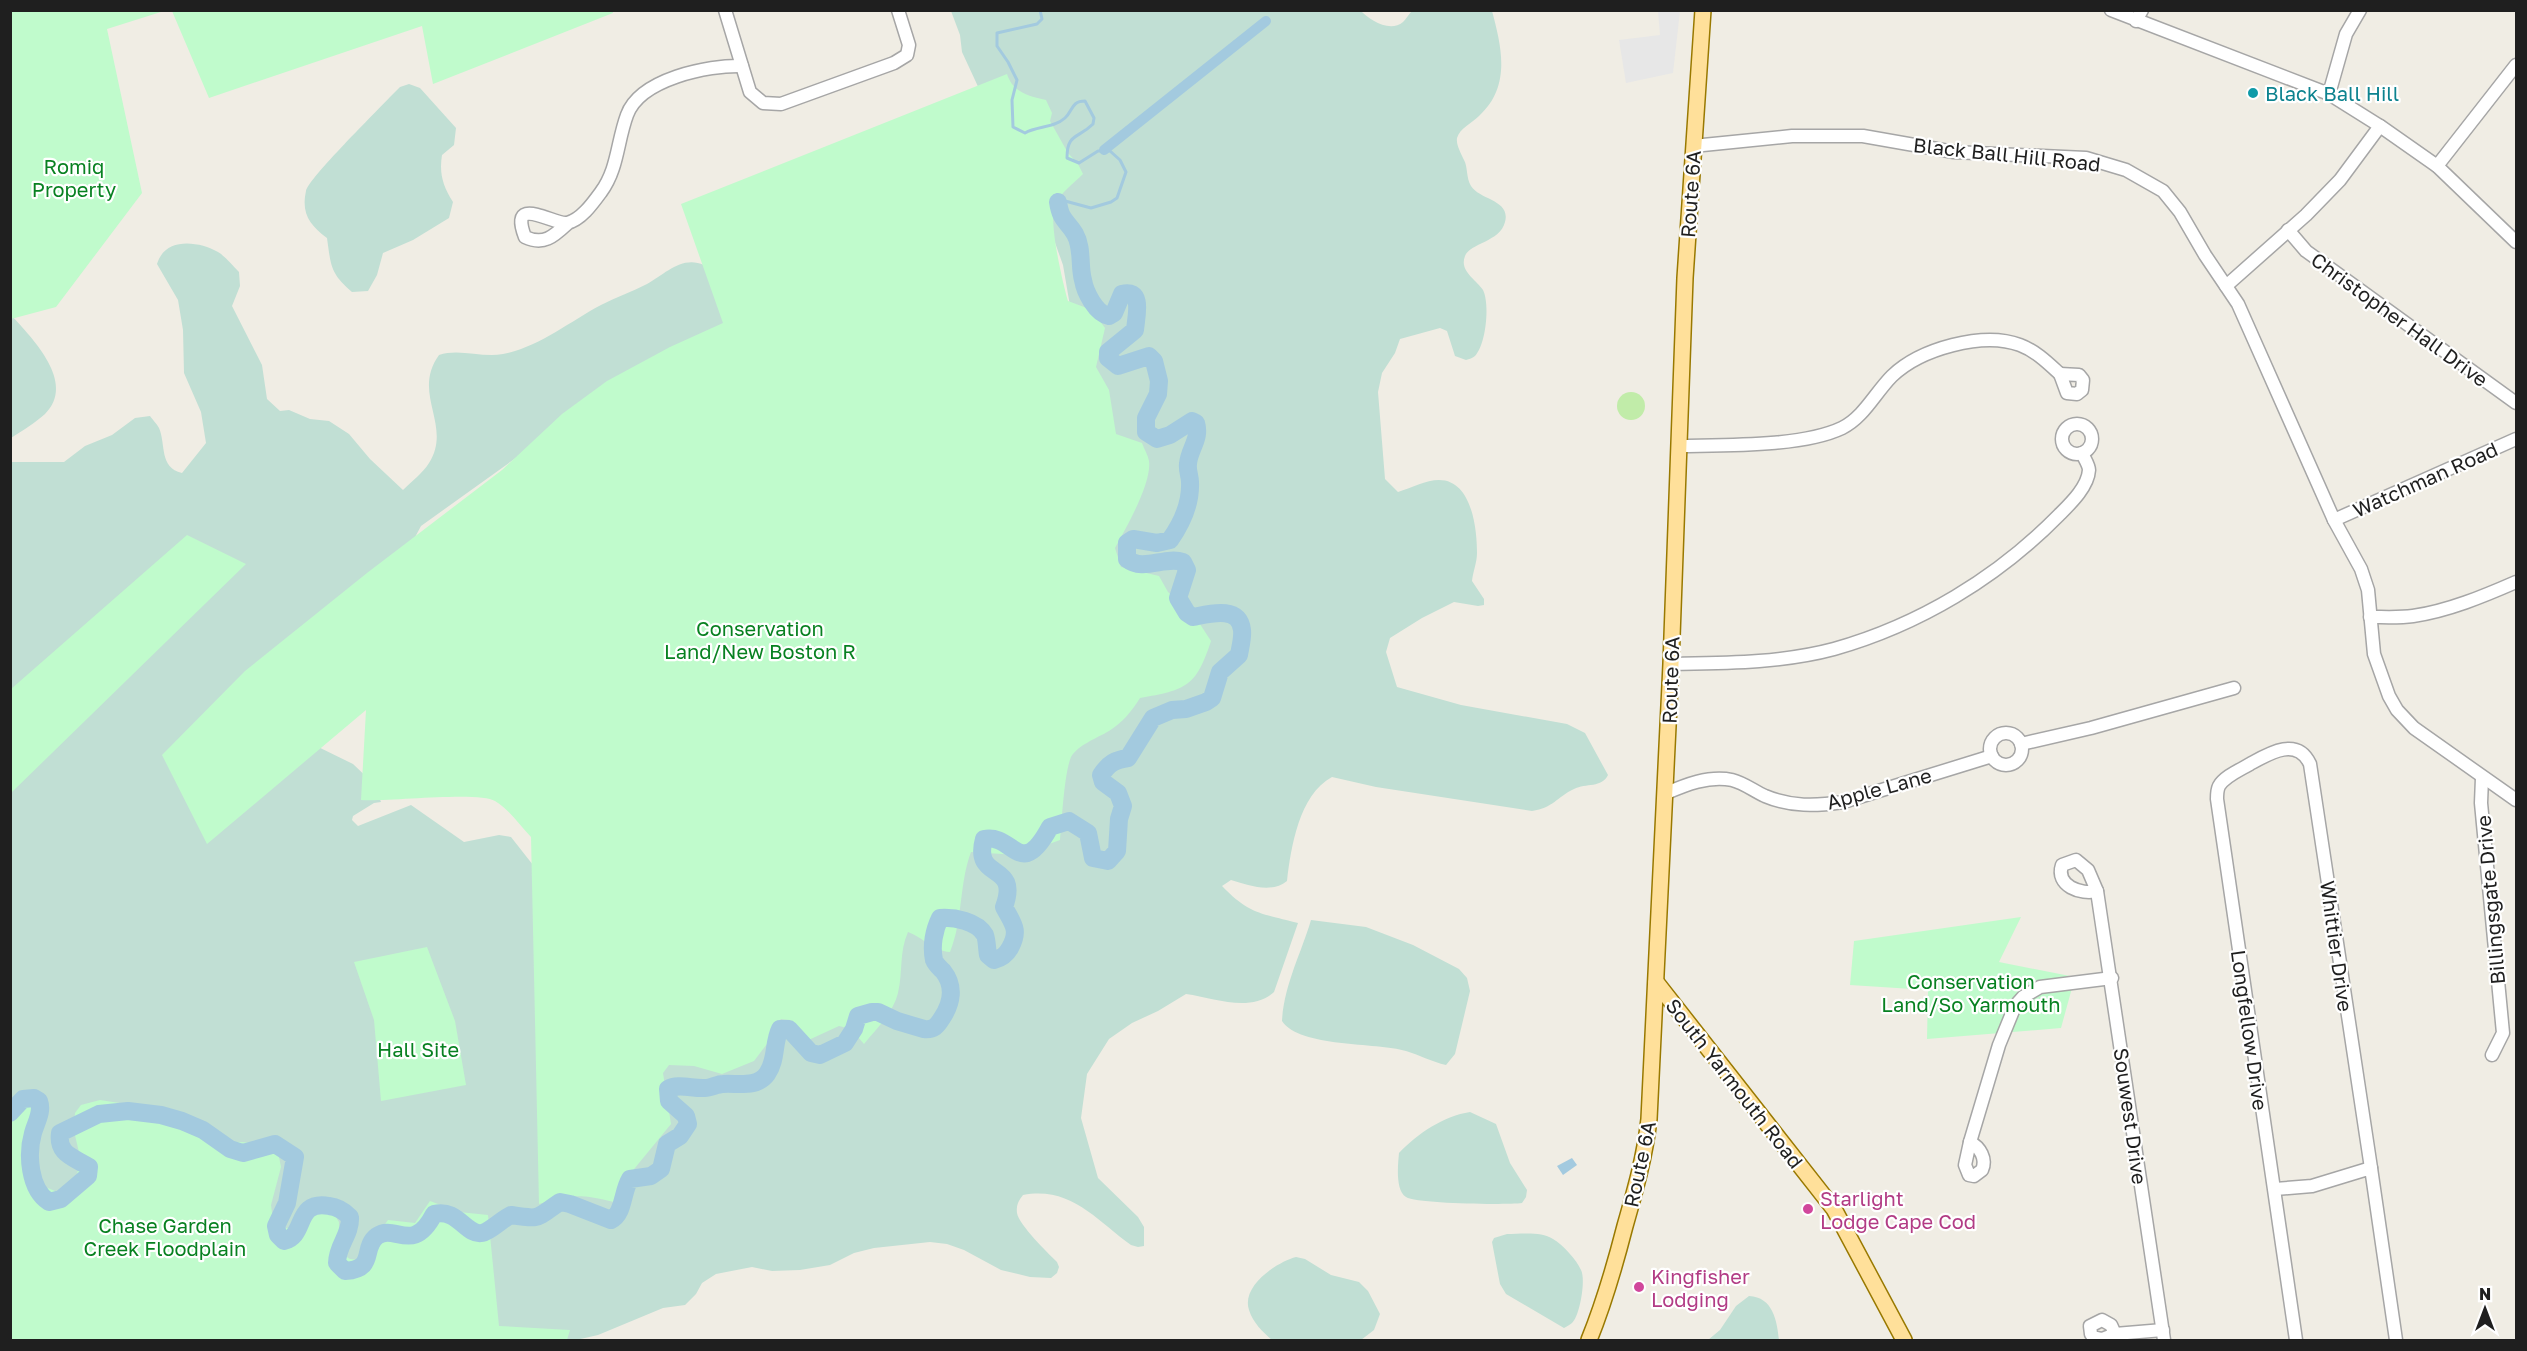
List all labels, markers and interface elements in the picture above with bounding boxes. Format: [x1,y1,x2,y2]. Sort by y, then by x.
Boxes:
place label: Black Ball Hill [2265,81,2399,105]
marker: Black Ball Hill [2246,86,2260,100]
street label: Black Ball Hill Road [1912,132,2102,176]
street label: Route 6A [1675,149,1705,239]
park label: Romiq Property [32,154,116,201]
street label: Christopher Hall Drive [2307,247,2493,391]
street label: Watchman Road [2349,436,2501,522]
park label: Conservation Land/New Boston R [664,616,856,663]
street label: Route 6A [1656,636,1684,724]
street label: Apple Lane [1824,762,1934,814]
street label: Billingsgate Drive [2471,814,2509,986]
street label: Whittier Drive [2316,879,2358,1013]
street label: Longfellow Drive [2227,948,2273,1112]
park label: Conservation Land/So Yarmouth [1881,969,2061,1016]
street label: South Yarmouth Road [1661,993,1809,1173]
park label: Hall Site [377,1037,459,1061]
street label: Souwest Drive [2110,1046,2152,1186]
street label: Route 6A [1618,1119,1660,1209]
place label: Starlight Lodge Cape Cod [1820,1186,1976,1233]
marker: Starlight Lodge Cape Cod [1801,1202,1815,1216]
park label: Chase Garden Creek Floodplain [84,1213,246,1260]
place label: Kingfisher Lodging [1651,1264,1750,1311]
north arrow [2455,1279,2515,1339]
marker: Kingfisher Lodging [1632,1280,1646,1294]
text: N [2479,1284,2491,1304]

